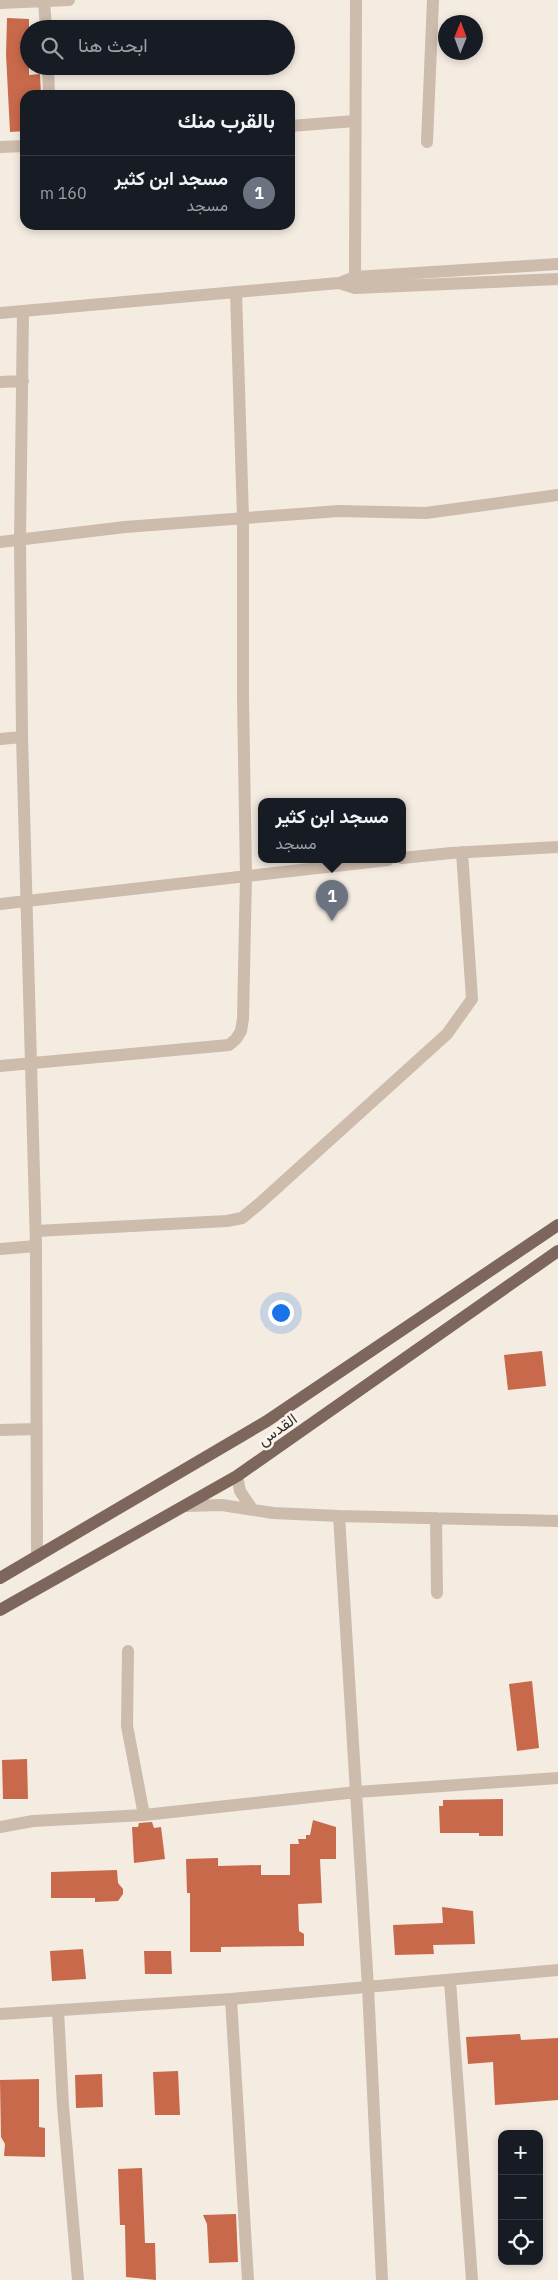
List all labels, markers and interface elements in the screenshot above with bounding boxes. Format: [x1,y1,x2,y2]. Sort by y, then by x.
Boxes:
north arrow [438,15,483,60]
search box [20,20,295,75]
text: ابحث هنا [78,33,148,57]
icon: search [38,34,66,62]
text: بالقرب منك [178,106,275,134]
text: مسجد ابن كثير [114,166,228,190]
text: 160 m [40,183,87,203]
text: 1 [254,183,264,203]
text: مسجد [187,195,228,215]
popup [258,798,406,863]
text: مسجد ابن كثير [275,804,389,828]
text: مسجد [275,833,317,853]
pin: 1 [316,880,348,921]
your location [268,1300,294,1326]
street label: القدس [253,1408,301,1451]
map controls [498,2130,543,2265]
button: + [498,2130,543,2175]
button: − [498,2175,543,2220]
button: locate [498,2220,543,2265]

